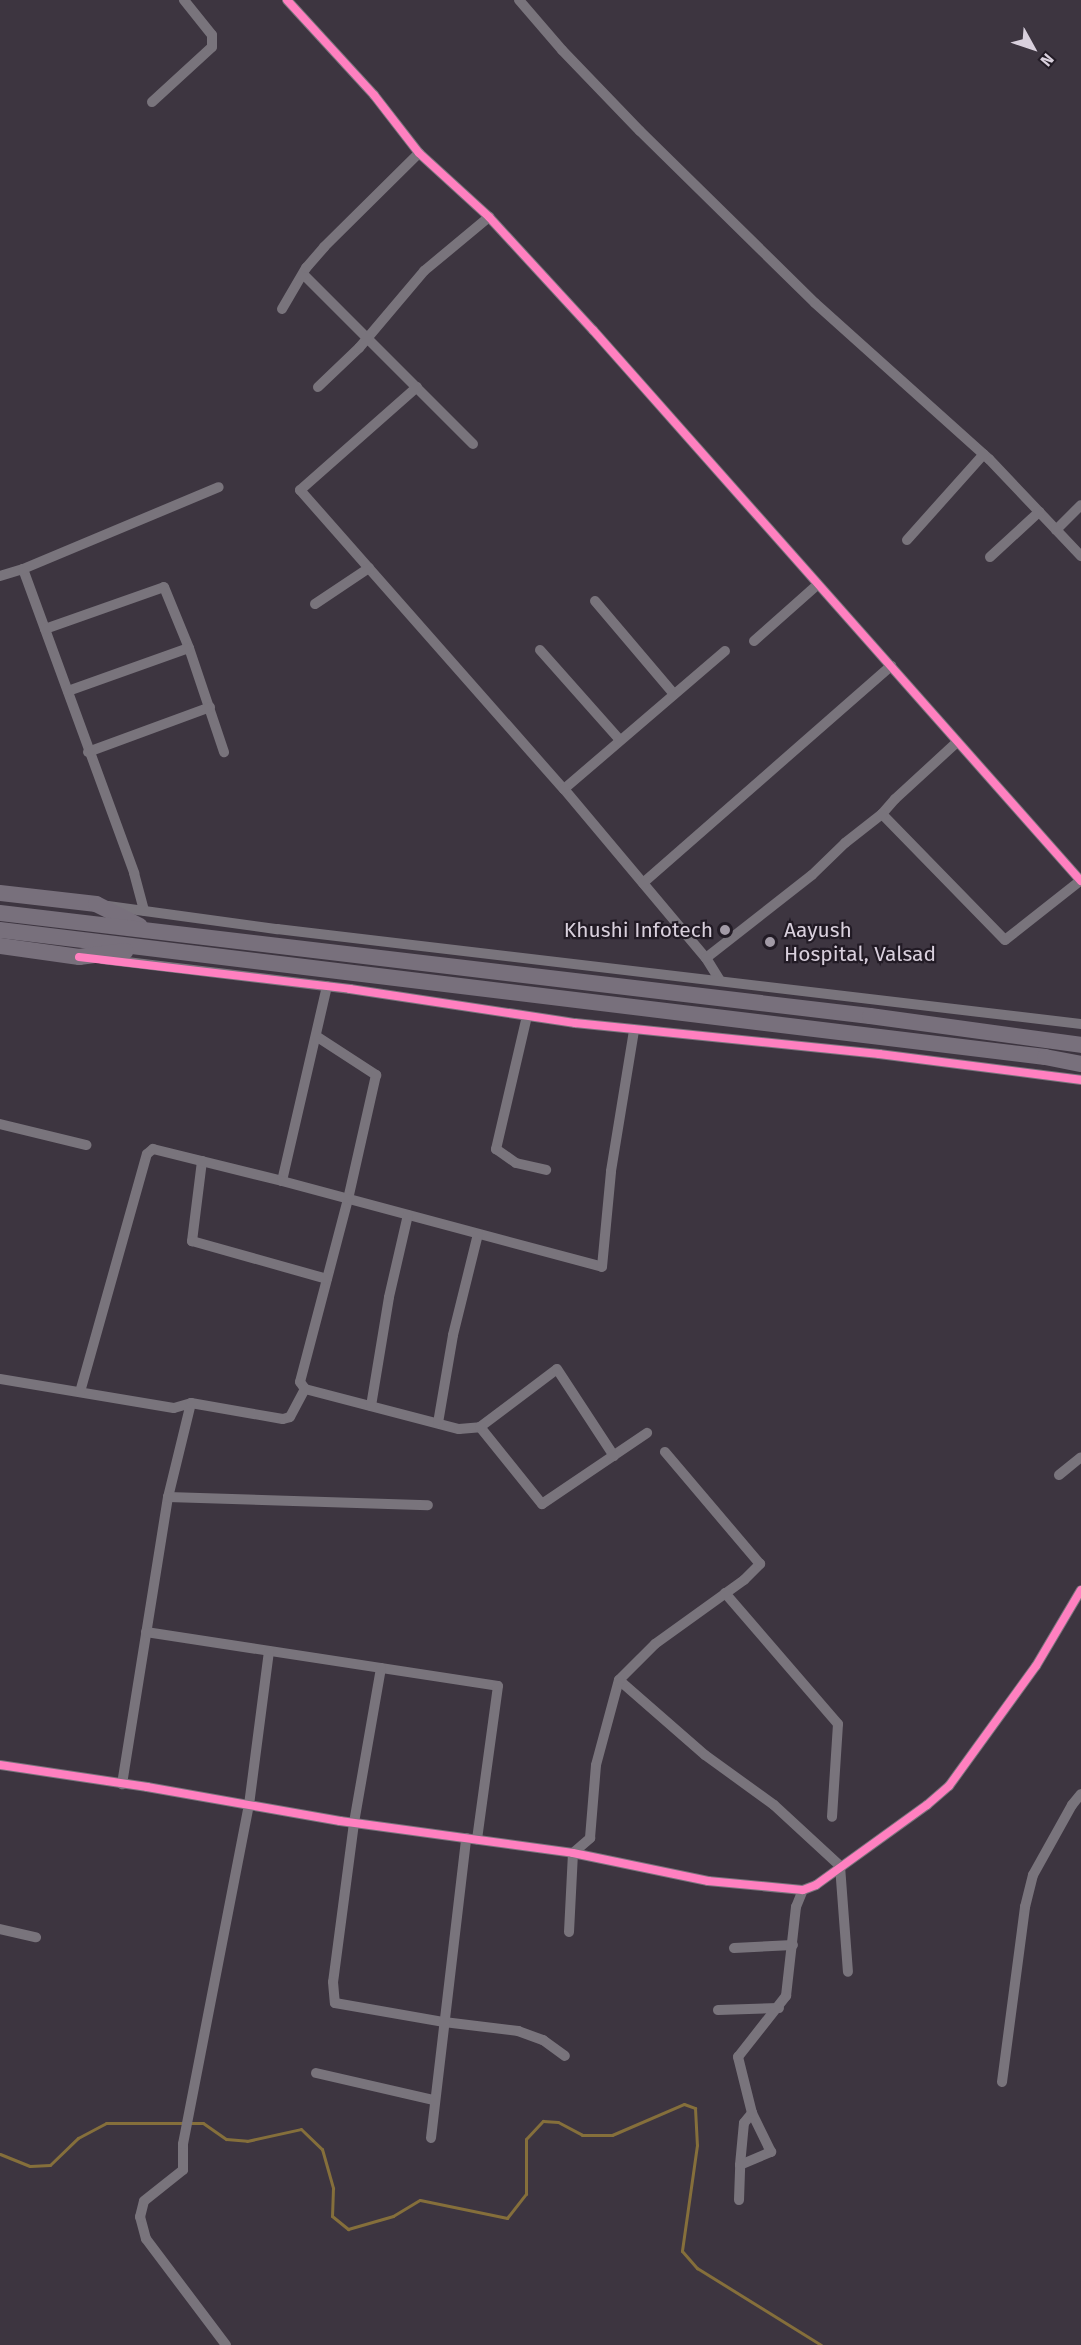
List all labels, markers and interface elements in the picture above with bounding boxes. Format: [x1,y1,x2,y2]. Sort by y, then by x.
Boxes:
north arrow [1003,18,1063,78]
text: N [1036,50,1058,70]
place label: Khushi Infotech [564,917,713,943]
place label: Aayush Hospital, Valsad [784,917,936,967]
marker: Khushi Infotech [718,923,732,937]
marker: Aayush Hospital, Valsad [761,933,779,951]

